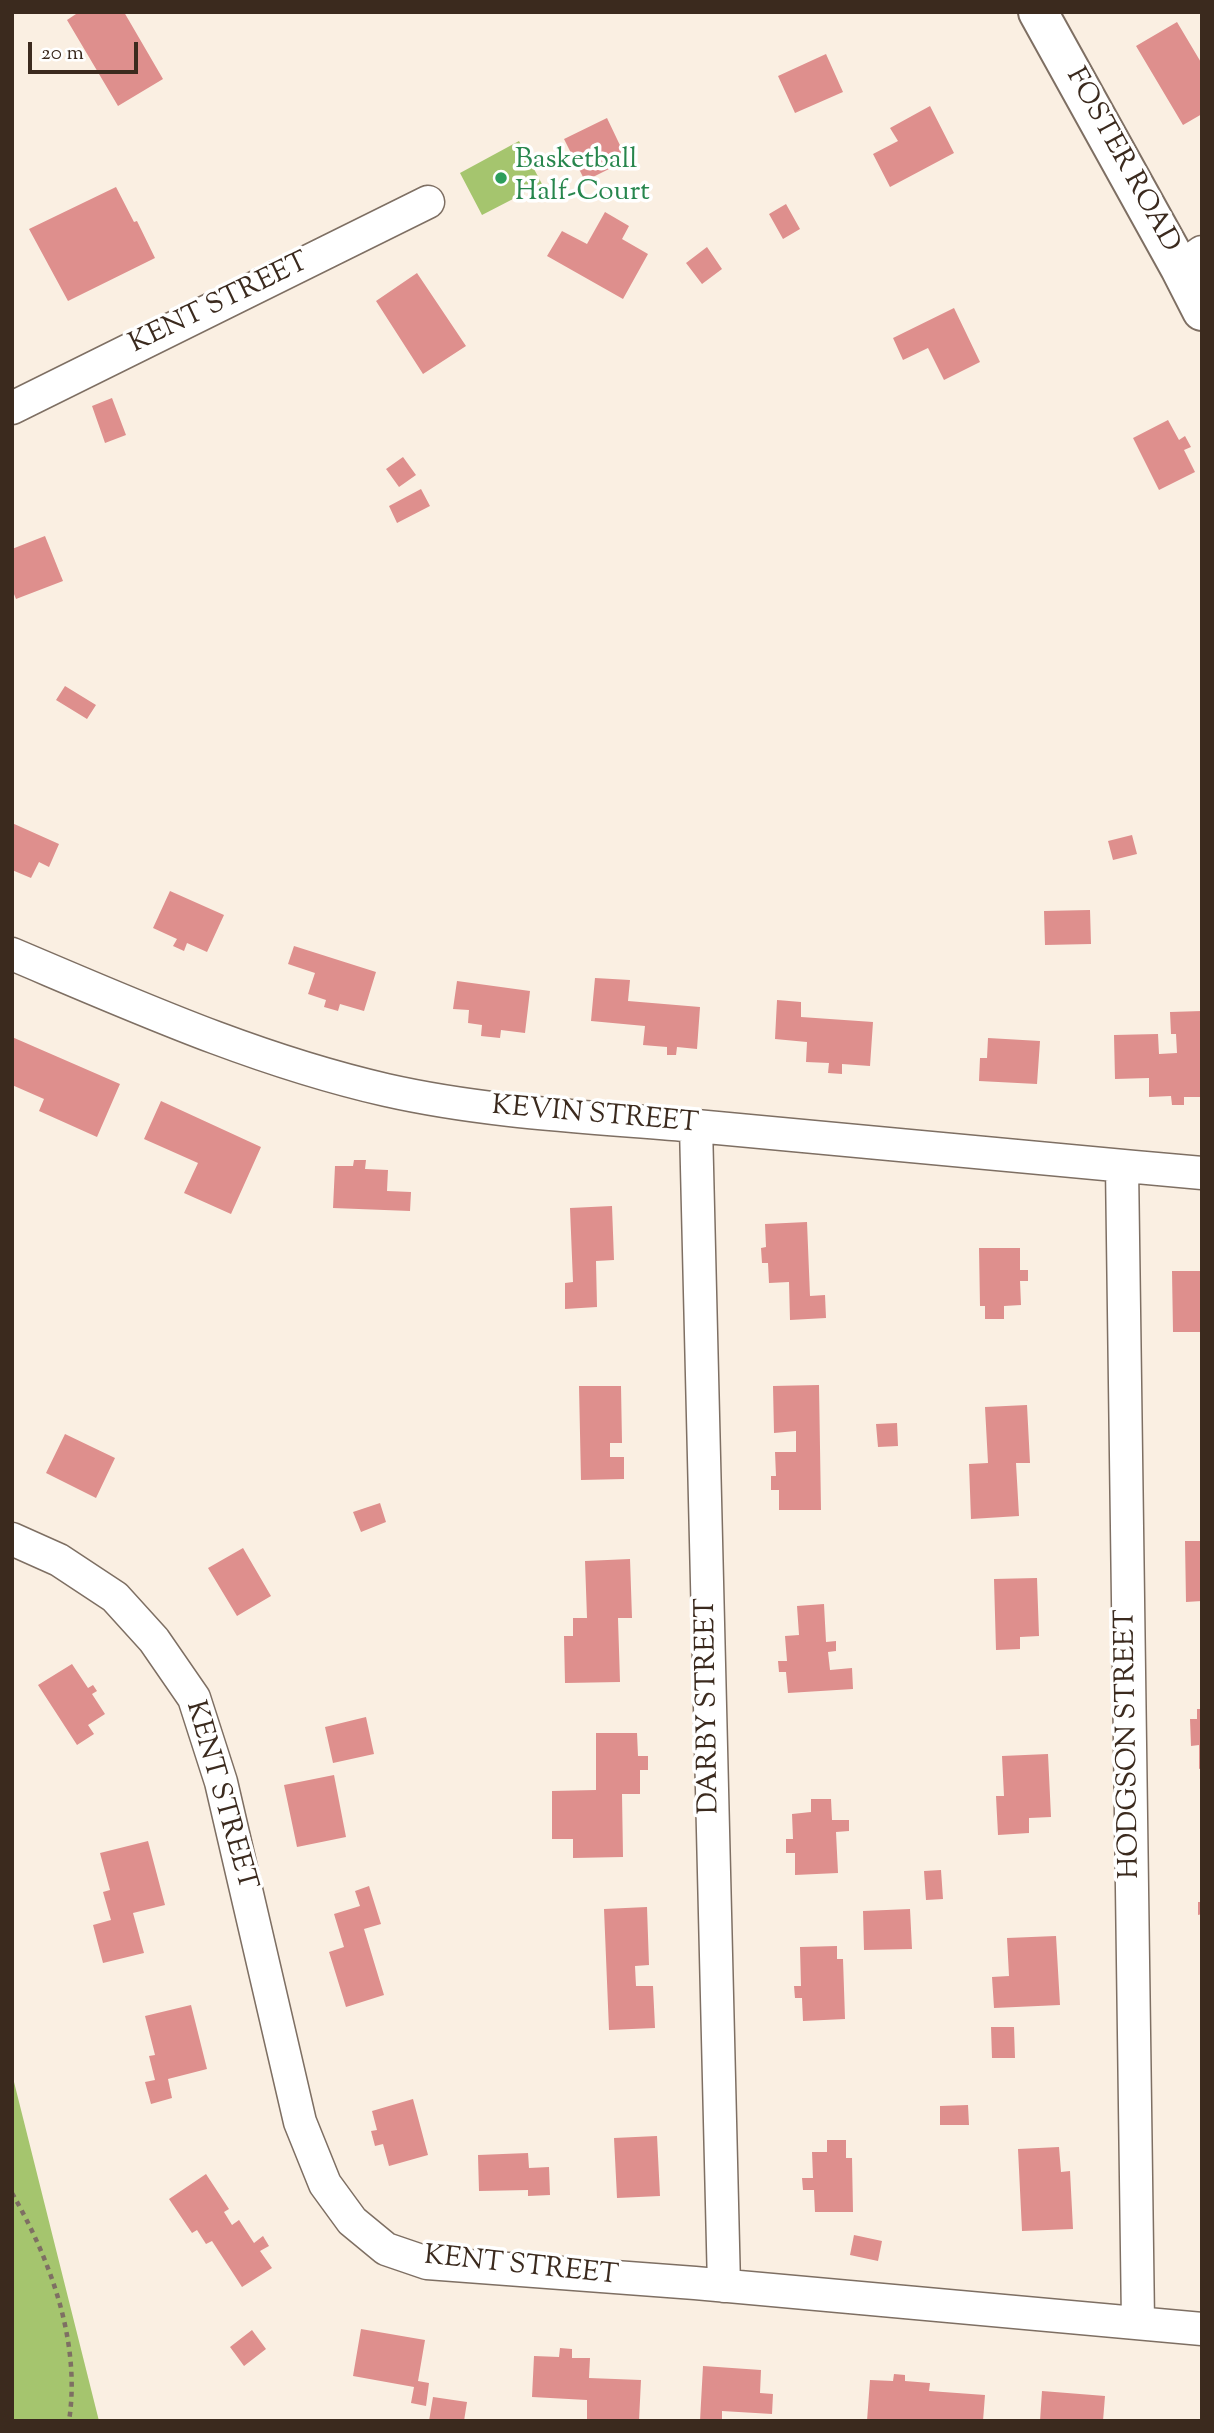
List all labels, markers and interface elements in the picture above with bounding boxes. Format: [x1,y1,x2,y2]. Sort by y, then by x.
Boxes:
scale bar [32,28,142,72]
text: 20 m [41,39,84,69]
street label: FOSTER ROAD [1057,63,1185,259]
place label: Basketball Half-Court [515,145,650,211]
marker: Basketball Half-Court [493,170,509,186]
street label: KENT STREET [125,247,315,363]
street label: KEVIN STREET [490,1091,700,1143]
street label: DARBY STREET [691,1598,729,1814]
street label: HODGSON STREET [1111,1609,1149,1879]
street label: KENT STREET [176,1698,262,1894]
street label: KENT STREET [422,2241,620,2295]

